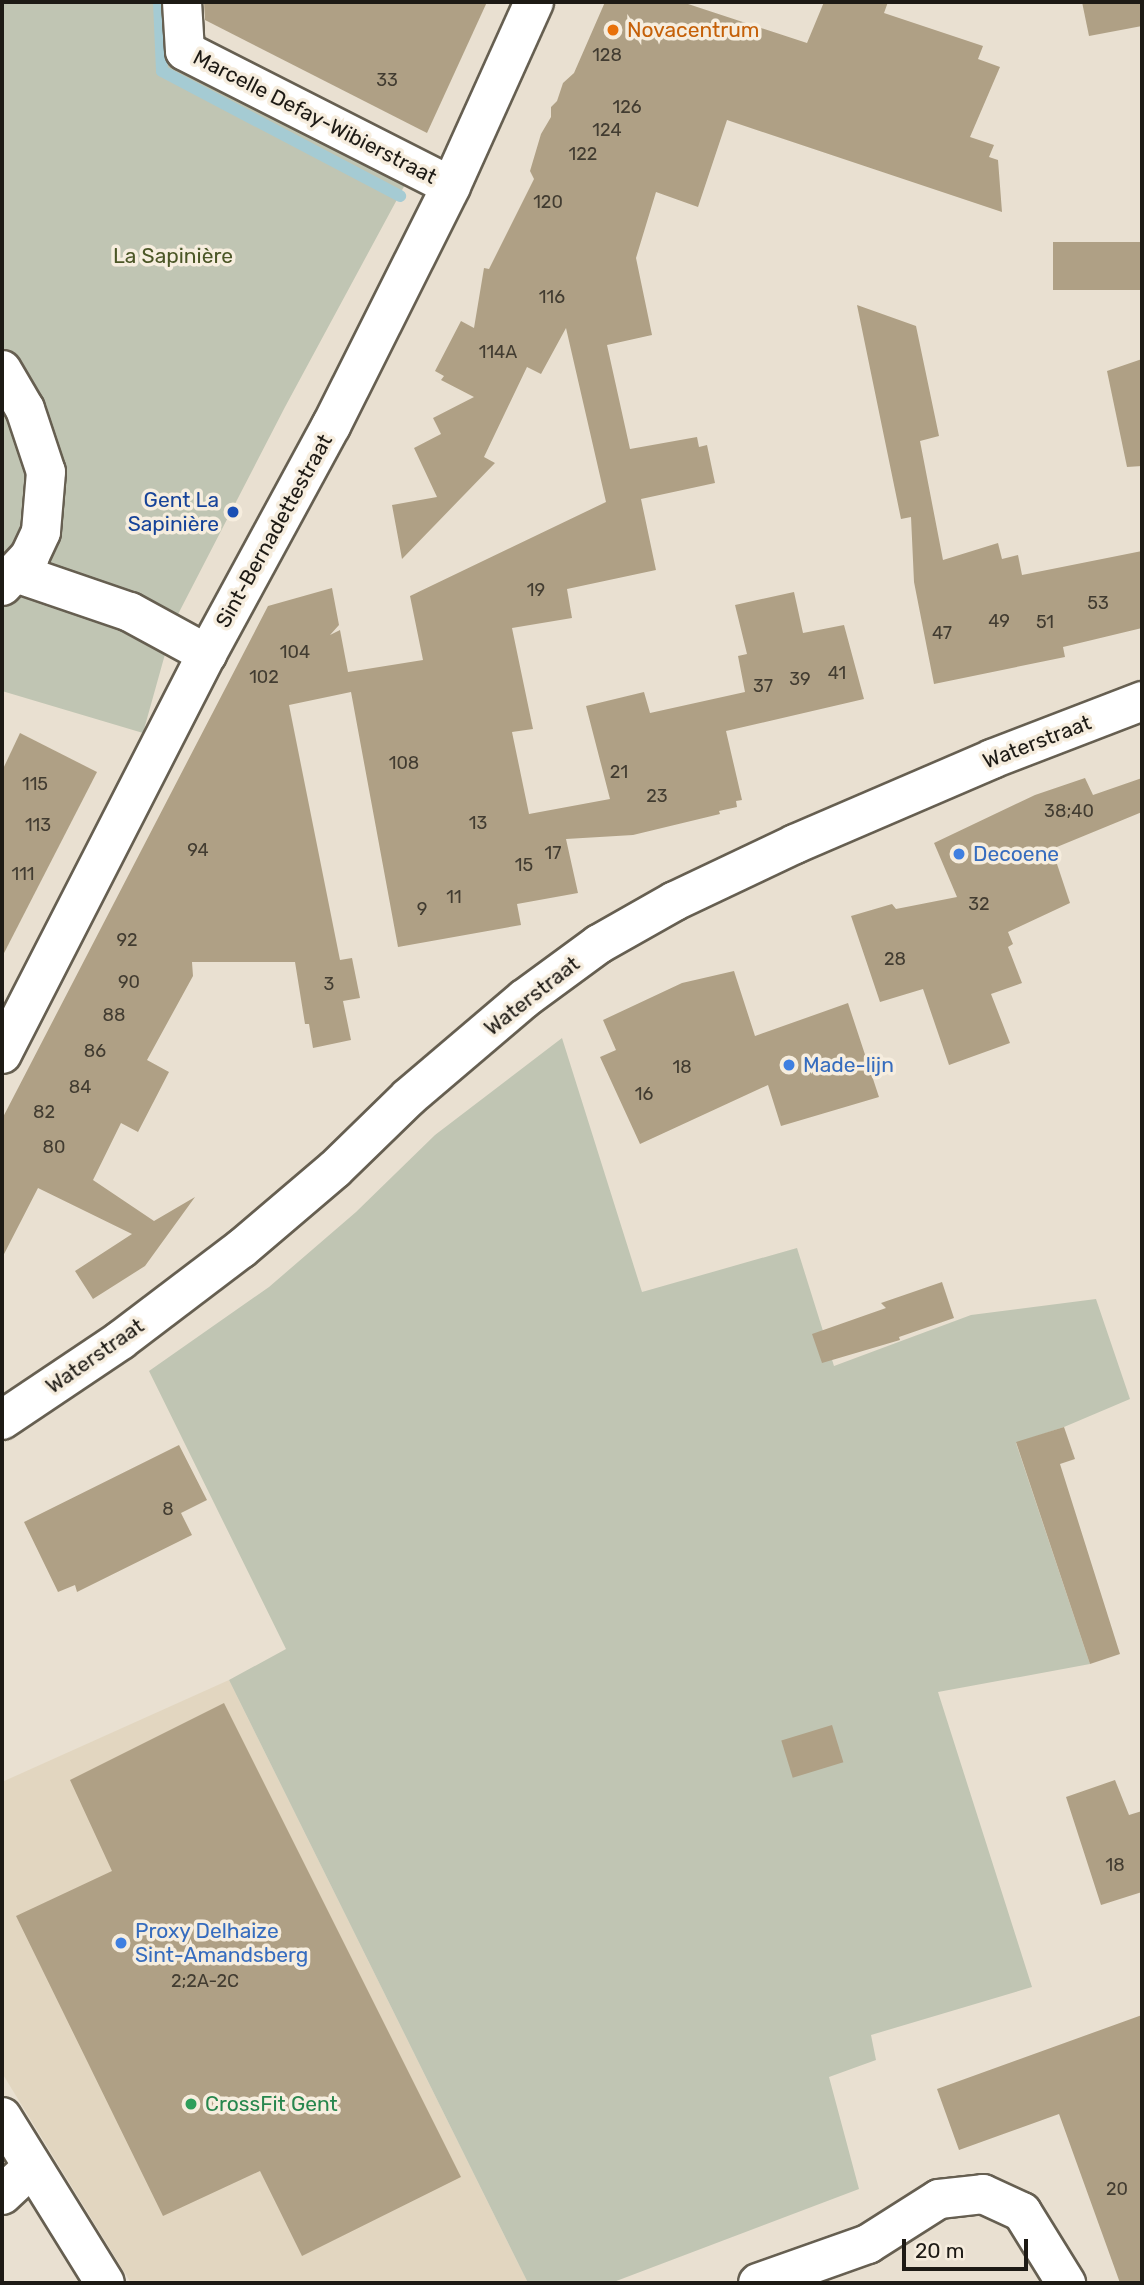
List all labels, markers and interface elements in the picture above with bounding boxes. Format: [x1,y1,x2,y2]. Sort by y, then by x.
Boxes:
place label: Novacentrum [627,17,759,43]
marker: Novacentrum [605,22,621,38]
street label: Marcelle Defay-Wibierstraat [189,44,441,190]
house number: 128 [592,44,622,66]
house number: 33 [376,69,398,91]
house number: 126 [612,96,642,118]
house number: 124 [592,119,622,141]
house number: 122 [569,143,597,165]
house number: 120 [533,191,563,213]
park label: La Sapinière [113,243,233,269]
house number: 116 [539,286,565,308]
house number: 114A [479,341,517,363]
street label: Sint-Bernadettestraat [210,430,338,632]
place label: Gent La Sapinière [128,487,219,537]
marker: Gent La Sapinière [225,504,241,520]
house number: 19 [527,579,545,601]
house number: 53 [1087,592,1109,614]
house number: 49 [988,610,1010,632]
house number: 51 [1036,611,1054,633]
house number: 47 [932,622,952,644]
house number: 104 [280,641,310,663]
house number: 41 [828,662,846,684]
house number: 102 [249,666,279,688]
house number: 39 [789,668,811,690]
house number: 37 [753,675,773,697]
street label: Waterstraat [979,710,1095,774]
house number: 108 [389,752,419,774]
house number: 21 [610,761,628,783]
house number: 115 [22,773,48,795]
house number: 23 [646,785,668,807]
house number: 38;40 [1044,800,1094,822]
house number: 13 [469,812,487,834]
house number: 113 [25,814,51,836]
house number: 94 [187,839,209,861]
place label: Decoene [973,841,1059,867]
house number: 17 [545,842,561,864]
marker: Decoene [951,846,967,862]
house number: 15 [515,854,533,876]
house number: 111 [11,863,35,885]
house number: 11 [446,886,462,908]
house number: 32 [968,893,990,915]
house number: 9 [417,898,427,920]
house number: 92 [116,929,138,951]
house number: 28 [884,948,906,970]
street label: Waterstraat [479,951,585,1041]
house number: 90 [118,971,140,993]
house number: 3 [324,973,334,995]
house number: 88 [103,1004,125,1026]
house number: 86 [84,1040,106,1062]
place label: Made-lijn [803,1052,894,1078]
house number: 18 [672,1056,692,1078]
marker: Made-lijn [781,1057,797,1073]
house number: 84 [69,1076,91,1098]
house number: 16 [635,1083,653,1105]
house number: 82 [33,1101,55,1123]
house number: 80 [43,1136,65,1158]
street label: Waterstraat [41,1313,149,1399]
house number: 8 [162,1498,174,1520]
house number: 18 [1105,1854,1125,1876]
place label: Proxy Delhaize Sint-Amandsberg [135,1918,308,1968]
marker: Proxy Delhaize Sint-Amandsberg [113,1935,129,1951]
house number: 2;2A-2C [171,1970,239,1992]
place label: CrossFit Gent [205,2091,338,2117]
marker: CrossFit Gent [183,2096,199,2112]
house number: 20 [1106,2178,1128,2200]
scale bar [906,2226,1032,2270]
text: 20 m [915,2238,964,2263]

